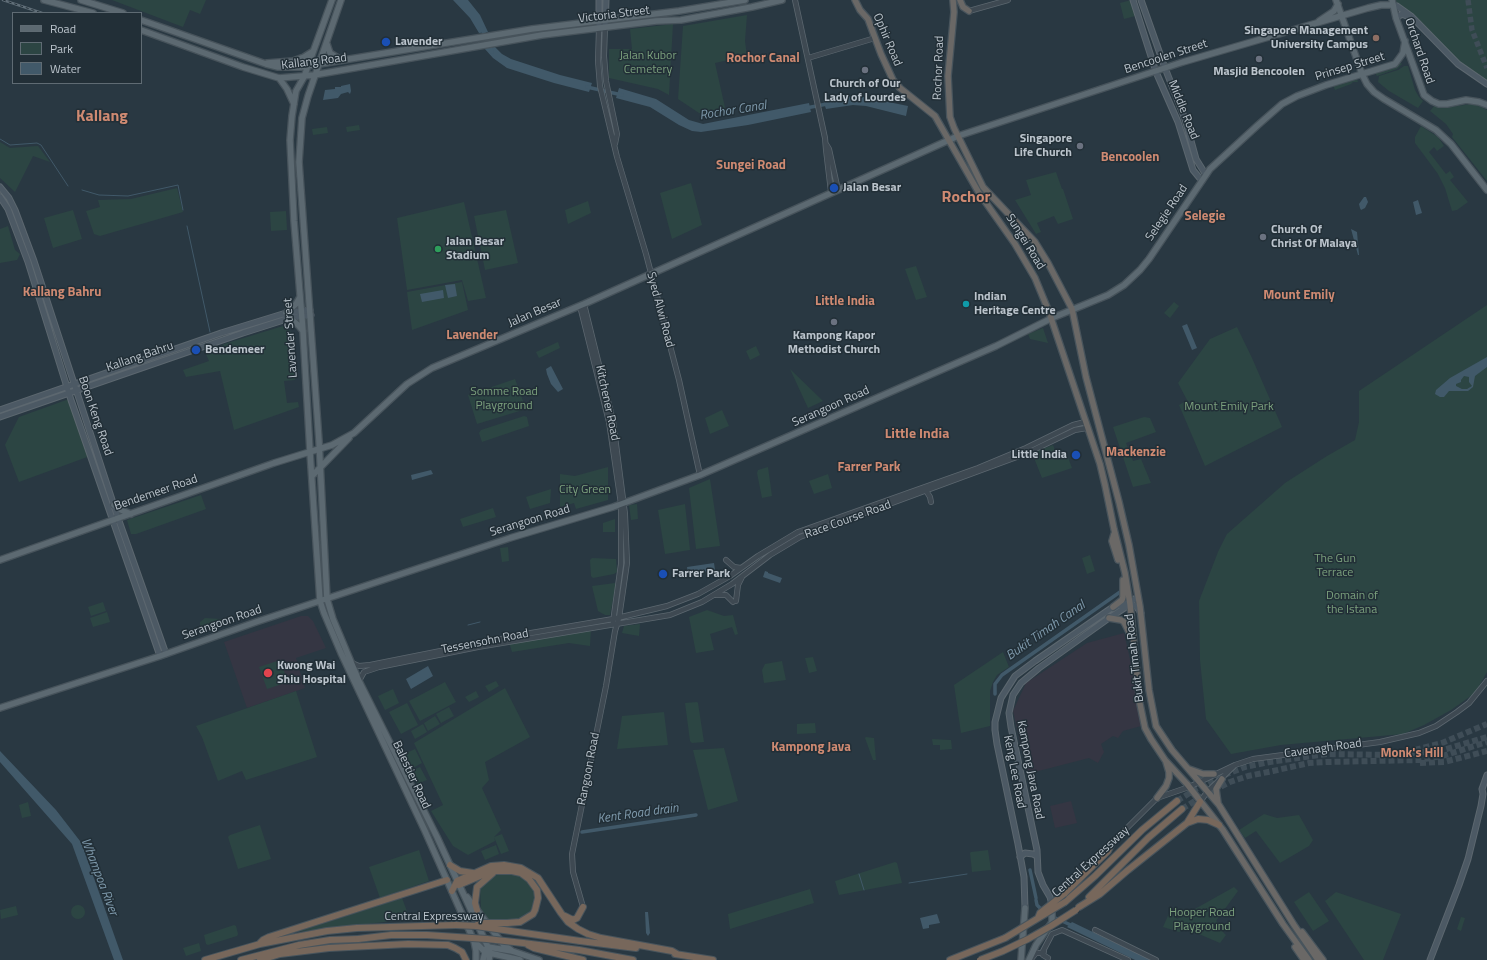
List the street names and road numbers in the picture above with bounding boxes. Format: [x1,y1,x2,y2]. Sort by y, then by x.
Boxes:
street label: Victoria Street [578,3,650,27]
street label: Ophir Road [869,11,905,69]
street label: Orchard Road [1401,16,1437,86]
street label: Rochor Road [931,36,947,100]
street label: Bencoolen Street [1123,37,1209,77]
street label: Prinsep Street [1314,50,1386,84]
street label: Kallang Road [281,51,347,73]
street label: Middle Road [1165,78,1201,142]
street label: Selegie Road [1143,182,1191,244]
street label: Sungei Road [1002,212,1048,272]
street label: Syed Alwi Road [643,271,677,349]
street label: Jalan Besar [506,295,564,331]
street label: Lavender Street [281,298,301,378]
street label: Kallang Bahru [105,339,175,375]
street label: Kitchener Road [592,364,622,442]
street label: Boon Keng Road [75,374,115,458]
street label: Serangoon Road [790,384,872,430]
street label: Bendemeer Road [112,472,200,514]
street label: Race Course Road [803,498,893,542]
street label: Serangoon Road [488,502,572,540]
street label: Serangoon Road [180,603,264,643]
street label: Bukit Timah Road [1122,613,1148,703]
street label: Tessensohn Road [440,627,530,657]
street label: Kampong Java Road [1013,719,1047,821]
street label: Rangoon Road [575,731,603,807]
street label: Keng Lee Road [1000,734,1028,810]
street label: Cavenagh Road [1283,736,1363,762]
street label: Balestier Road [389,739,433,811]
street label: Central Expressway [1049,823,1133,901]
street label: Central Expressway [384,910,484,924]

